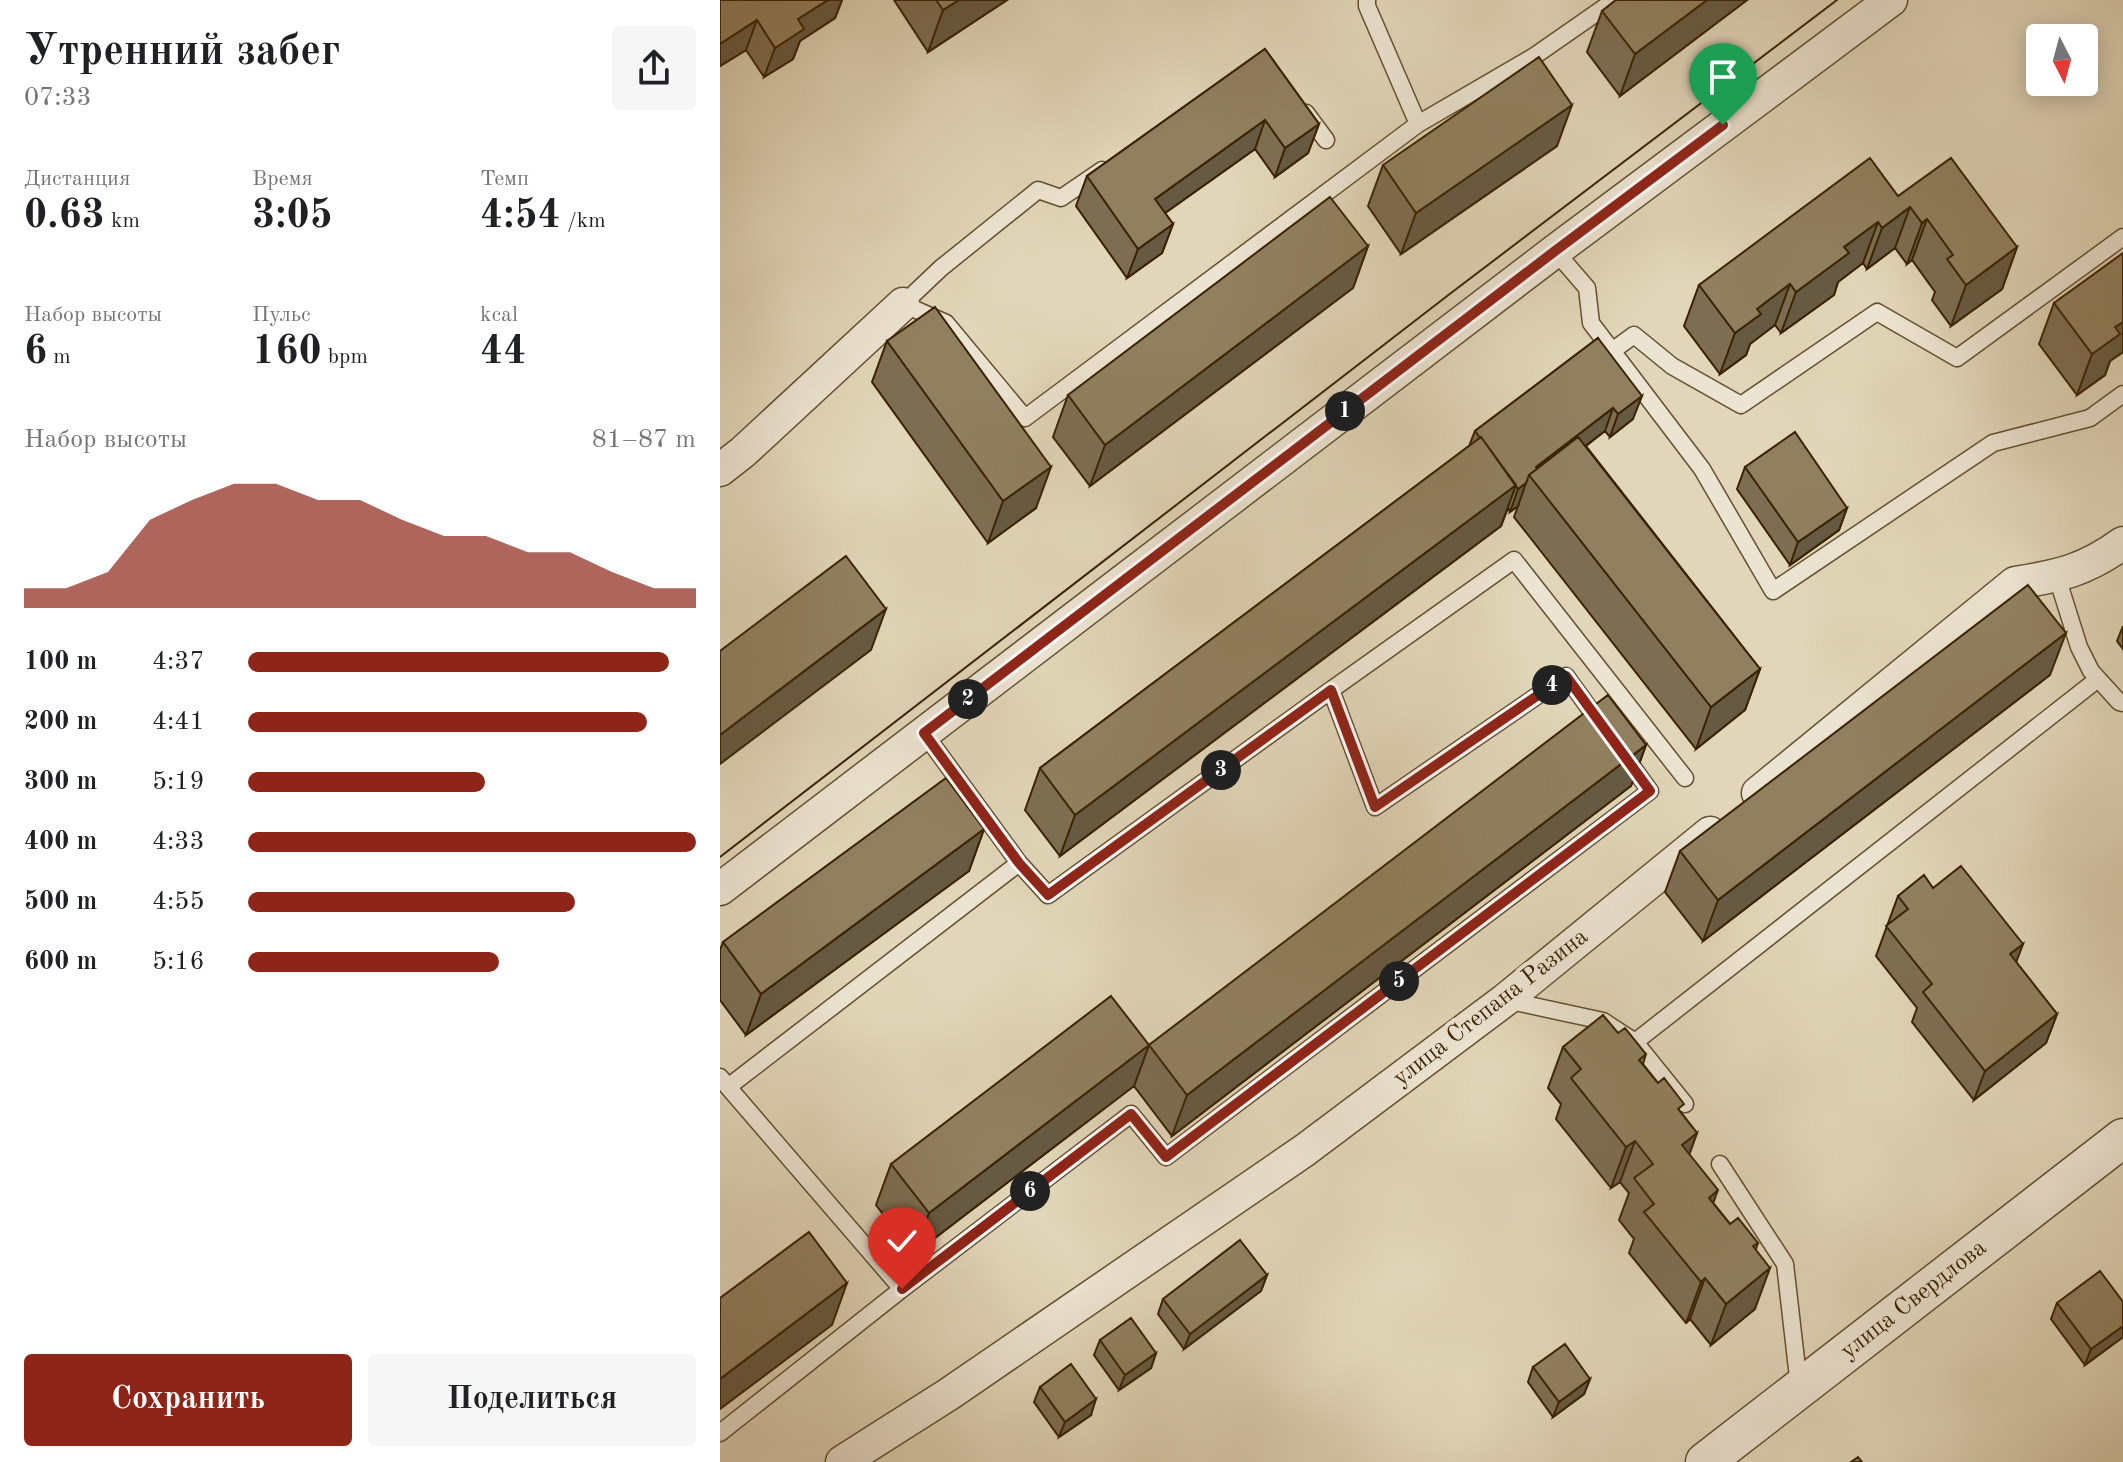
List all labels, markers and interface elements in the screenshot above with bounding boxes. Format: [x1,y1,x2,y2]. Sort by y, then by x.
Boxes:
north arrow [2026,24,2098,96]
map controls [2026,24,2098,96]
button: share [612,26,696,110]
text: Утренний забег [24,30,340,74]
pin [1689,43,1757,125]
icon: arrive [1701,55,1745,99]
text: 07:33 [24,85,92,111]
text: Дистанция [24,168,130,190]
text: Время [252,168,313,190]
text: Темп [480,168,529,190]
text: 0.63 [24,197,105,237]
text: 3:05 [252,197,333,237]
text: 4:54 [480,197,561,237]
text: km [105,210,140,232]
text: /km [561,210,606,232]
text: Набор высоты [24,304,162,326]
text: Пульс [252,304,311,326]
text: kcal [480,304,518,326]
text: 6 [24,333,47,373]
text: 160 [252,333,322,373]
text: 44 [480,333,526,373]
text: m [47,346,71,368]
text: bpm [322,346,368,368]
pin: 1 [1325,391,1365,431]
text: 1 [1339,400,1351,422]
text: Набор высоты [24,427,187,453]
text: 81–87 m [592,427,696,453]
text: 100 m [24,649,97,675]
text: 4:37 [152,649,205,675]
pin: 4 [1532,665,1572,705]
text: 4 [1546,674,1558,696]
pin: 2 [948,679,988,719]
text: 2 [962,688,974,710]
text: 200 m [24,709,97,735]
text: 4:41 [152,709,205,735]
pin: 3 [1201,750,1241,790]
text: 3 [1215,759,1227,781]
text: 300 m [24,769,97,795]
text: 5:19 [152,769,205,795]
text: 400 m [24,829,97,855]
text: 4:33 [152,829,205,855]
text: 500 m [24,889,97,915]
text: 4:55 [152,889,205,915]
street label: улица Степана Разина [1389,925,1593,1091]
text: 600 m [24,949,97,975]
text: 5:16 [152,949,205,975]
pin: 5 [1379,961,1419,1001]
text: 5 [1393,970,1405,992]
pin: 6 [1010,1171,1050,1211]
text: 6 [1024,1180,1036,1202]
pin [868,1207,936,1289]
icon: check [880,1219,924,1263]
street label: улица Свердлова [1837,1236,1991,1364]
button: Сохранить [24,1354,352,1446]
button: Поделиться [368,1354,696,1446]

